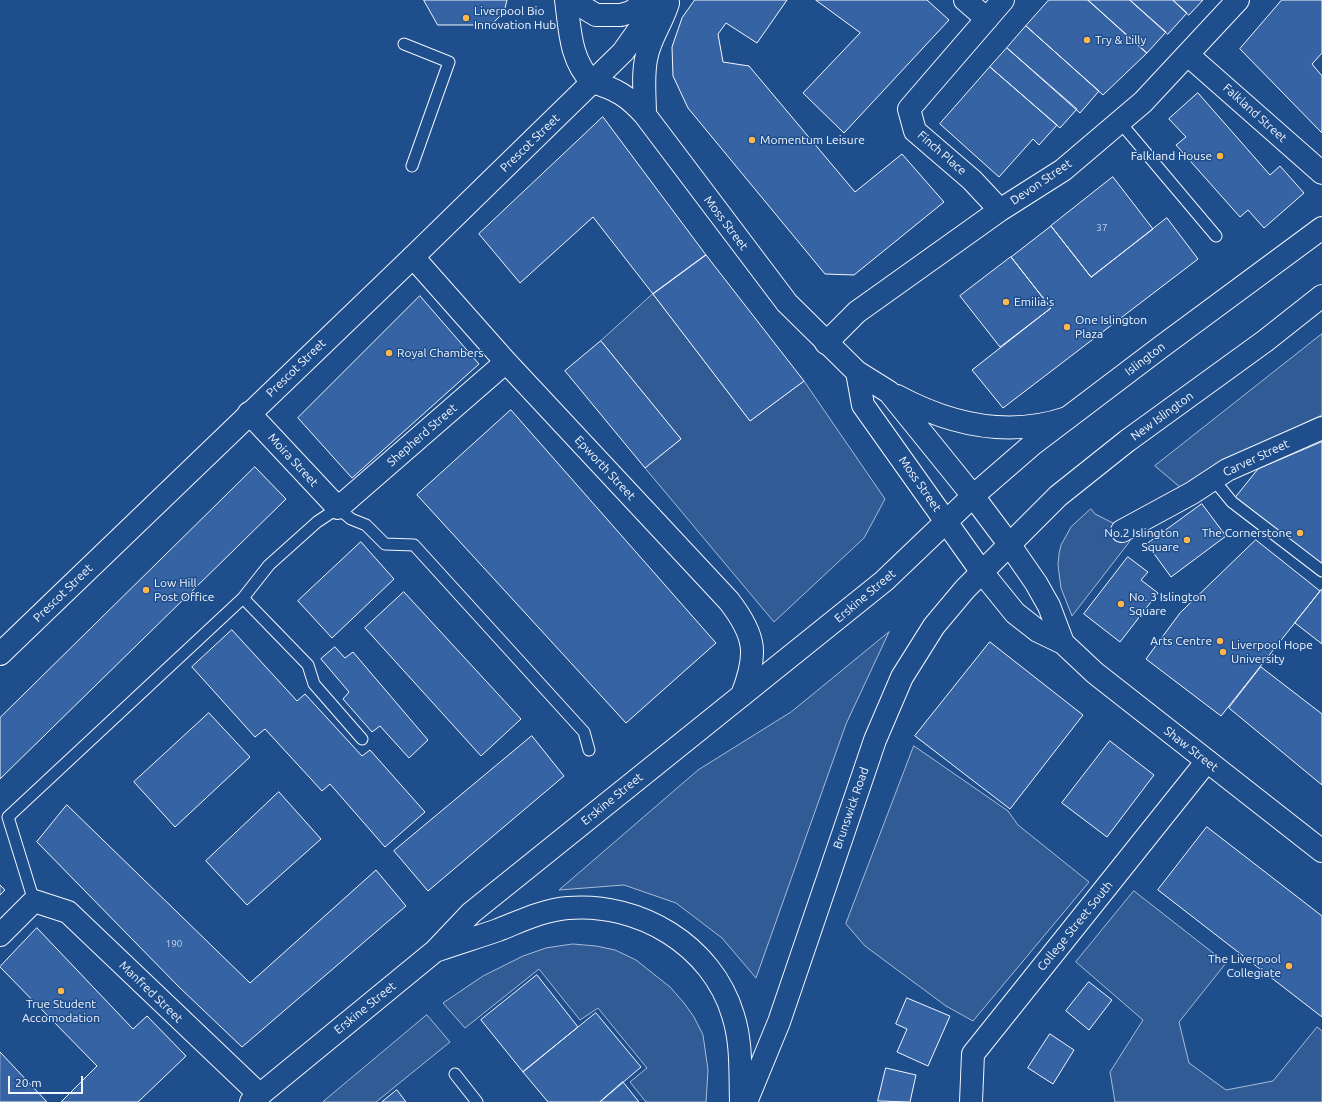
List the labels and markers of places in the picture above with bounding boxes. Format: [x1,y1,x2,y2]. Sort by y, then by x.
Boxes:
place label: Liverpool Bio Innovation Hub [474,4,556,32]
marker: Liverpool Bio Innovation Hub [461,13,471,23]
place label: Try & Lilly [1095,33,1146,47]
marker: Try & Lilly [1082,35,1092,45]
place label: Momentum Leisure [760,133,865,147]
marker: Momentum Leisure [747,135,757,145]
place label: Falkland House [1131,149,1212,163]
marker: Falkland House [1215,151,1225,161]
place label: Emilia's [1014,295,1054,309]
marker: Emilia's [1001,297,1011,307]
place label: One Islington Plaza [1075,313,1147,341]
marker: One Islington Plaza [1062,322,1072,332]
place label: Royal Chambers [397,346,483,360]
marker: Royal Chambers [384,348,394,358]
place label: No.2 Islington Square [1104,526,1179,554]
place label: The Cornerstone [1202,526,1292,540]
marker: The Cornerstone [1295,528,1305,538]
marker: No.2 Islington Square [1182,535,1192,545]
place label: Low Hill Post Office [154,576,214,604]
marker: Low Hill Post Office [141,585,151,595]
place label: No. 3 Islington Square [1129,590,1206,618]
marker: No. 3 Islington Square [1116,599,1126,609]
place label: Arts Centre [1150,634,1212,648]
marker: Arts Centre [1215,636,1225,646]
place label: Liverpool Hope University [1231,638,1313,666]
marker: Liverpool Hope University [1218,647,1228,657]
place label: The Liverpool Collegiate [1208,952,1281,980]
marker: The Liverpool Collegiate [1284,961,1294,971]
marker: True Student Accomodation [56,986,66,996]
place label: True Student Accomodation [22,997,100,1025]

